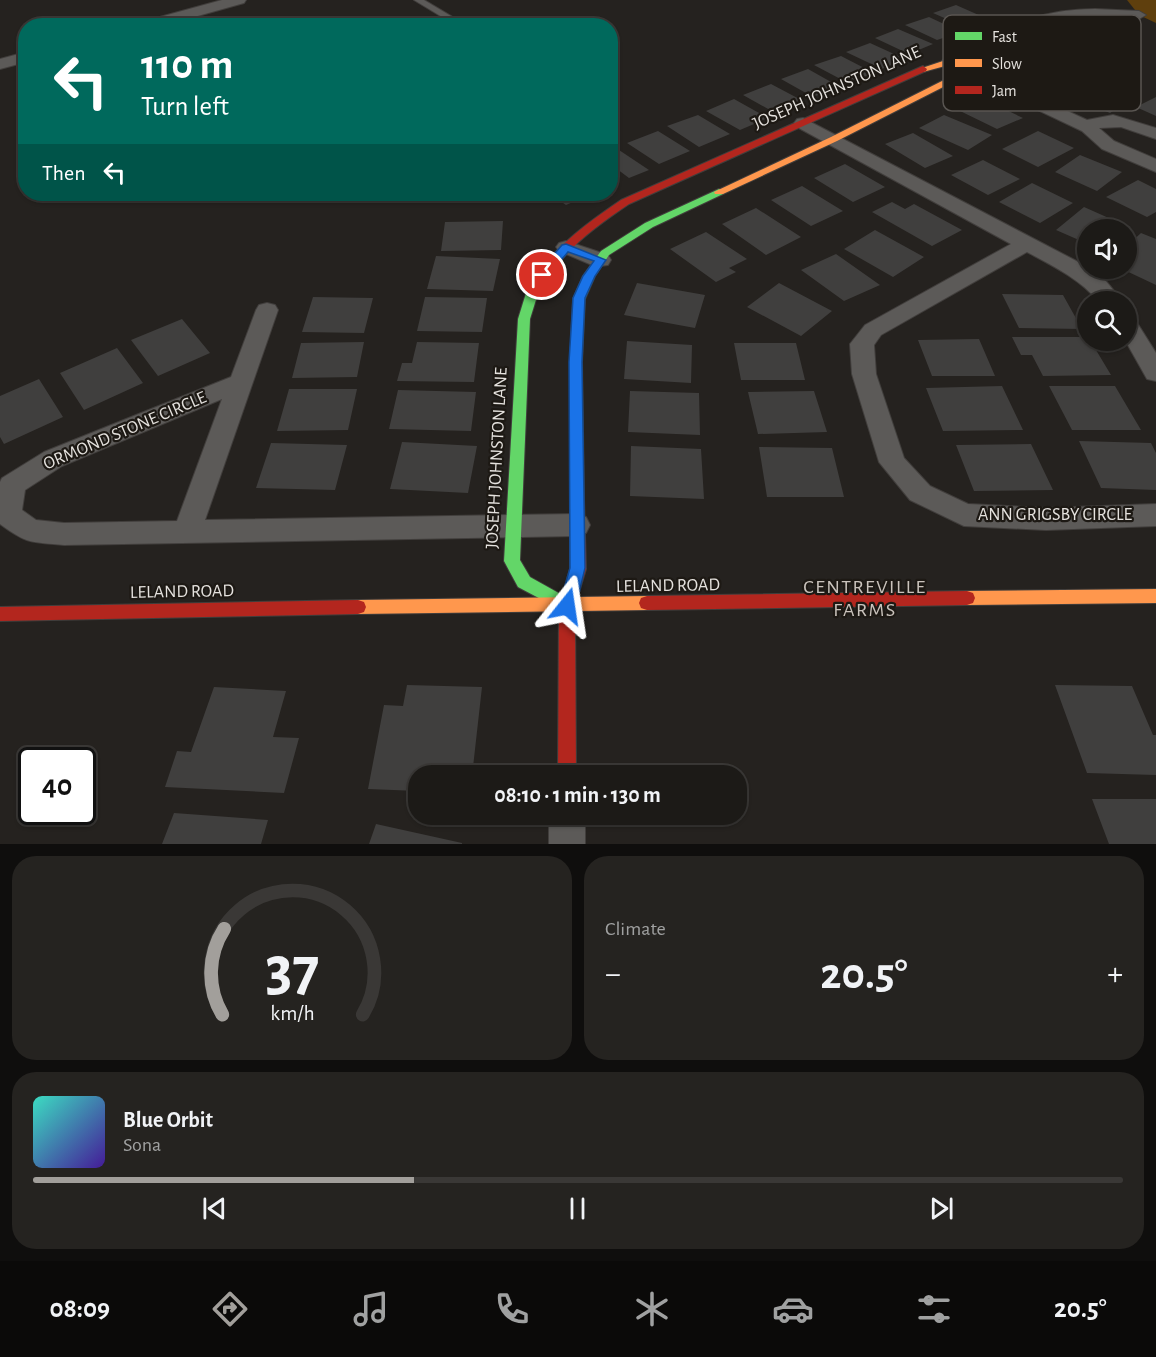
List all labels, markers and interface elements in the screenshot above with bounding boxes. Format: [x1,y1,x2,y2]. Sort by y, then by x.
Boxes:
legend [943,15,1141,111]
text: Fast [992,29,1017,45]
icon: left [42,42,120,120]
street label: JOSEPH JOHNSTON LANE [750,43,924,133]
text: 110 m [141,44,233,86]
text: Slow [992,56,1022,72]
text: Jam [992,83,1017,99]
text: Turn left [141,93,229,120]
icon: left [98,156,131,189]
text: Then [42,162,86,184]
map controls [1077,219,1137,351]
button: sound [1077,219,1137,279]
pin [516,249,567,300]
icon: arrive [525,258,558,291]
button: search [1077,291,1137,351]
street label: JOSEPH JOHNSTON LANE [483,366,511,549]
street label: ORMOND STONE CIRCLE [41,388,209,474]
street label: ANN GRIGSBY CIRCLE [978,506,1132,524]
position arrow [535,574,599,638]
street label: LELAND ROAD [616,576,720,596]
district label: CENTREVILLE FARMS [803,577,927,620]
street label: LELAND ROAD [130,582,234,602]
speed limit sign: 40 [18,747,96,825]
text: 08:10 · 1 min · 130 m [494,784,661,806]
text: Climate [605,919,666,939]
text: 37 [265,939,319,1001]
text: 20.5° [820,952,908,997]
text: − [605,958,621,991]
text: + [1107,958,1123,991]
text: km/h [270,1003,314,1024]
text: Blue Orbit [123,1109,213,1131]
text: Sona [123,1135,161,1155]
icon: previous [198,1192,231,1225]
icon: pause [561,1192,594,1225]
icon: next [925,1192,958,1225]
icon: directions [209,1288,251,1330]
icon: music [350,1288,392,1330]
icon: phone [491,1288,533,1330]
icon: climate [631,1288,673,1330]
icon: car [772,1288,814,1330]
icon: filters [913,1288,955,1330]
text: 08:09 [49,1295,110,1322]
text: 20.5° [1054,1295,1107,1322]

